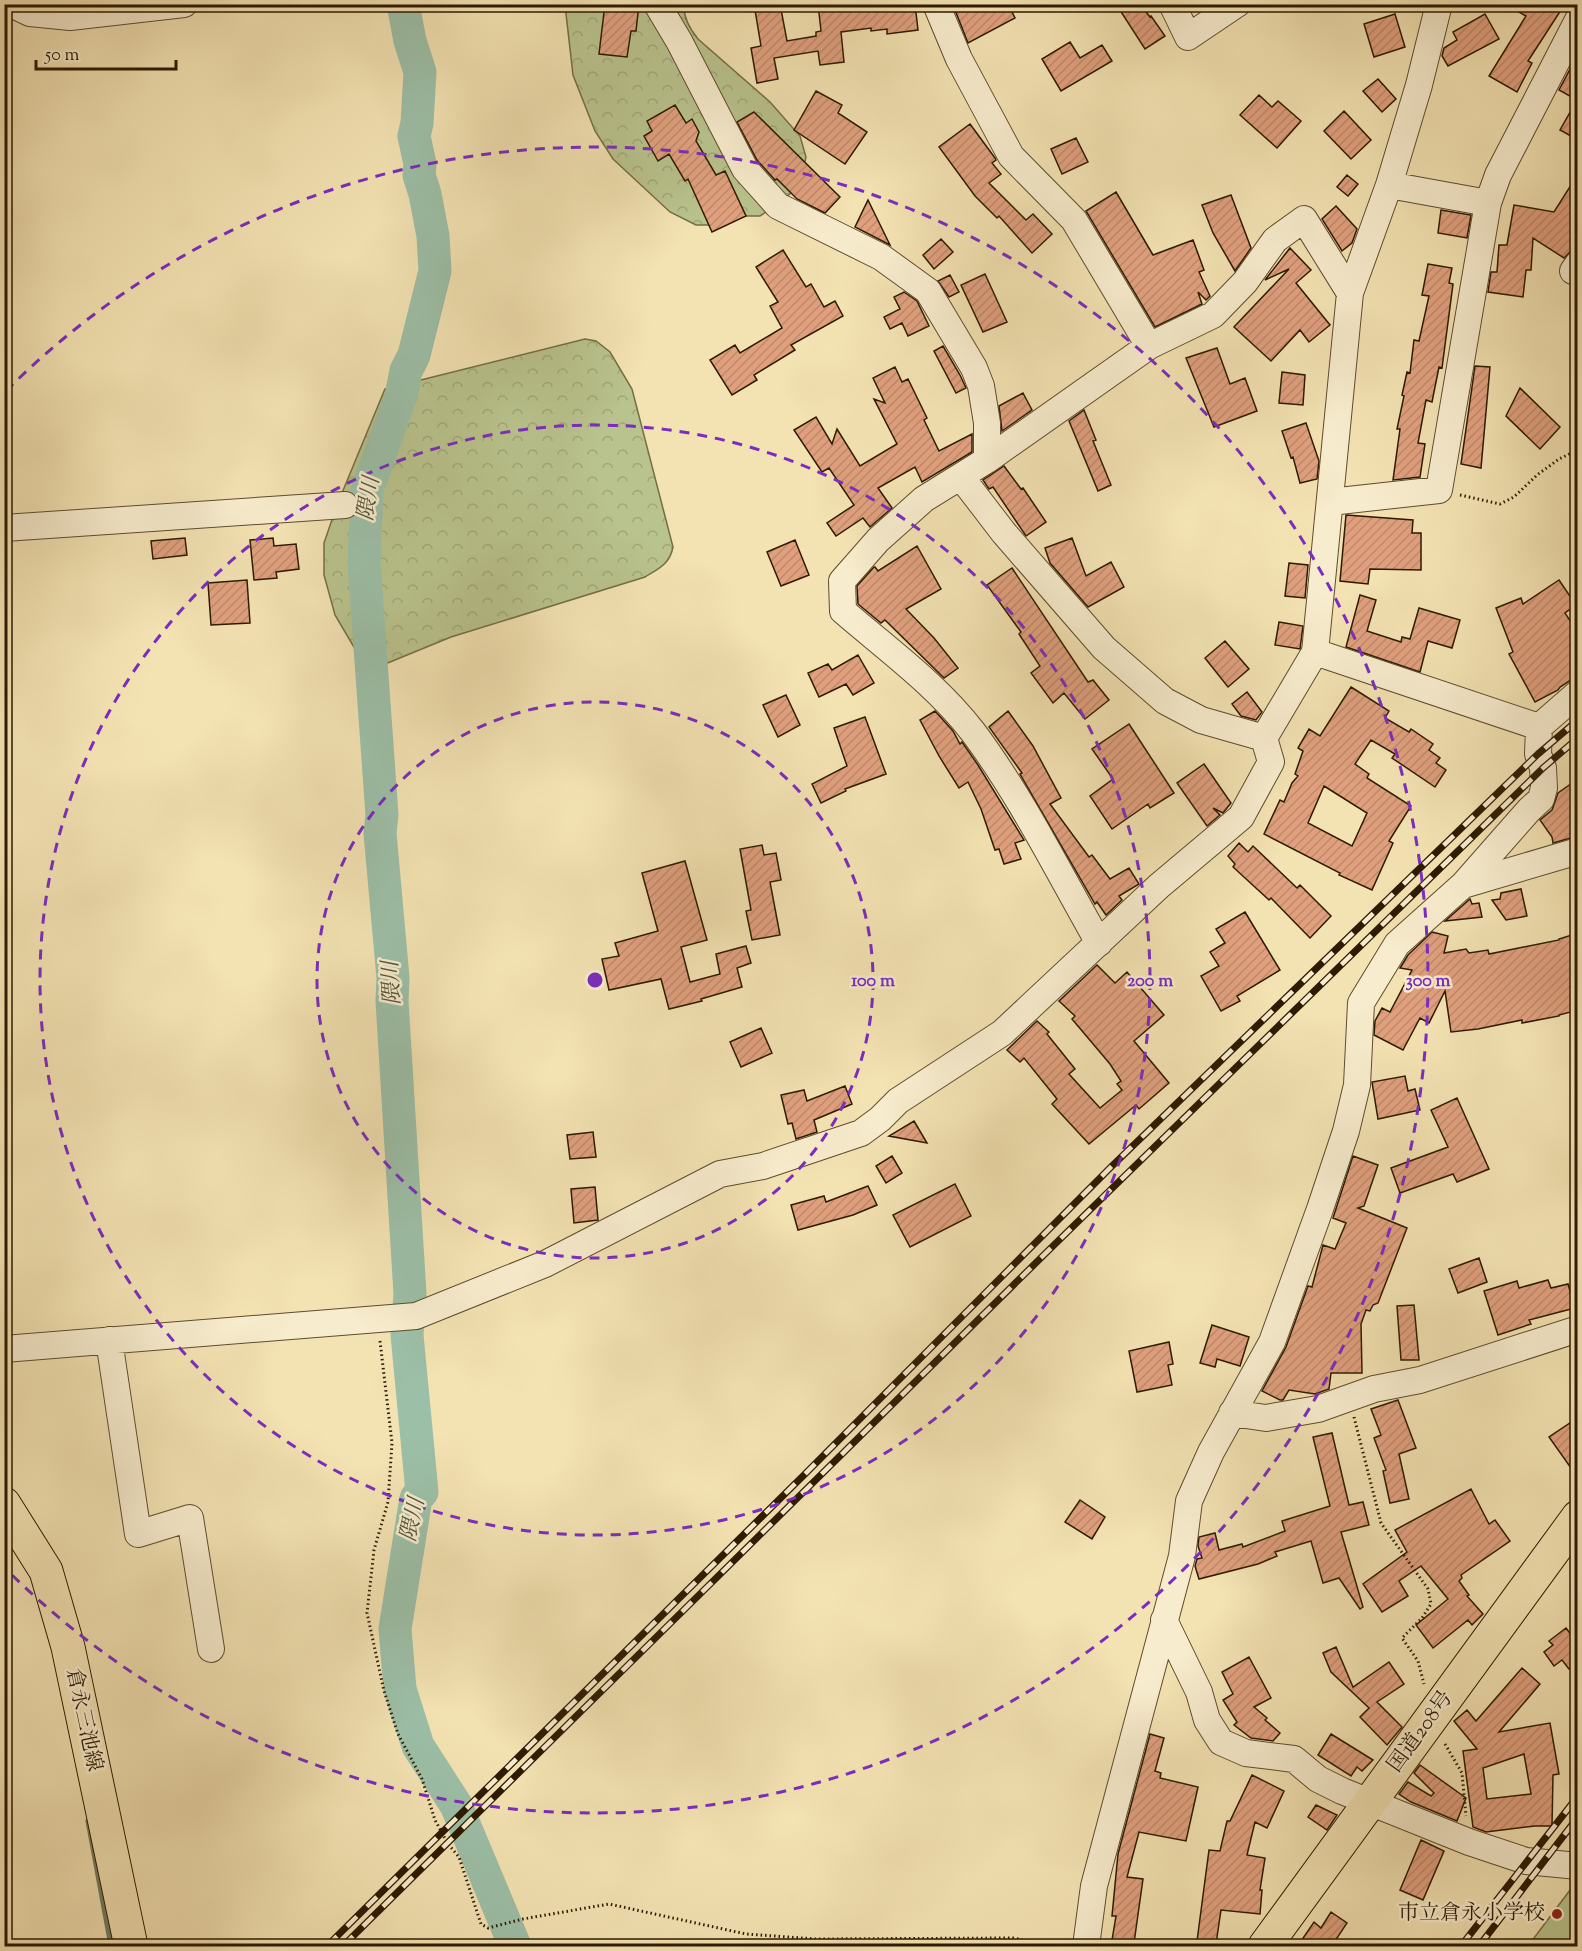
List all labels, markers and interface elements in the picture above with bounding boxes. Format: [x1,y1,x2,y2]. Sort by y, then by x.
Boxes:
scale bar [36,33,176,71]
text: 50 m [44,43,80,69]
water label: 隈川 [351,473,390,523]
water label: 隈川 [376,958,410,1006]
text: 100 m [851,969,895,995]
text: 200 m [1127,969,1173,995]
text: 300 m [1406,969,1451,995]
centre of rings [585,970,605,990]
water label: 隈川 [394,1493,435,1545]
street label: 倉永三池線 [57,1666,109,1774]
street label: 国道208号 [1381,1685,1461,1779]
place label: 市立倉永小学校 [1398,1899,1545,1929]
marker: 市立倉永小学校 [1550,1907,1564,1921]

